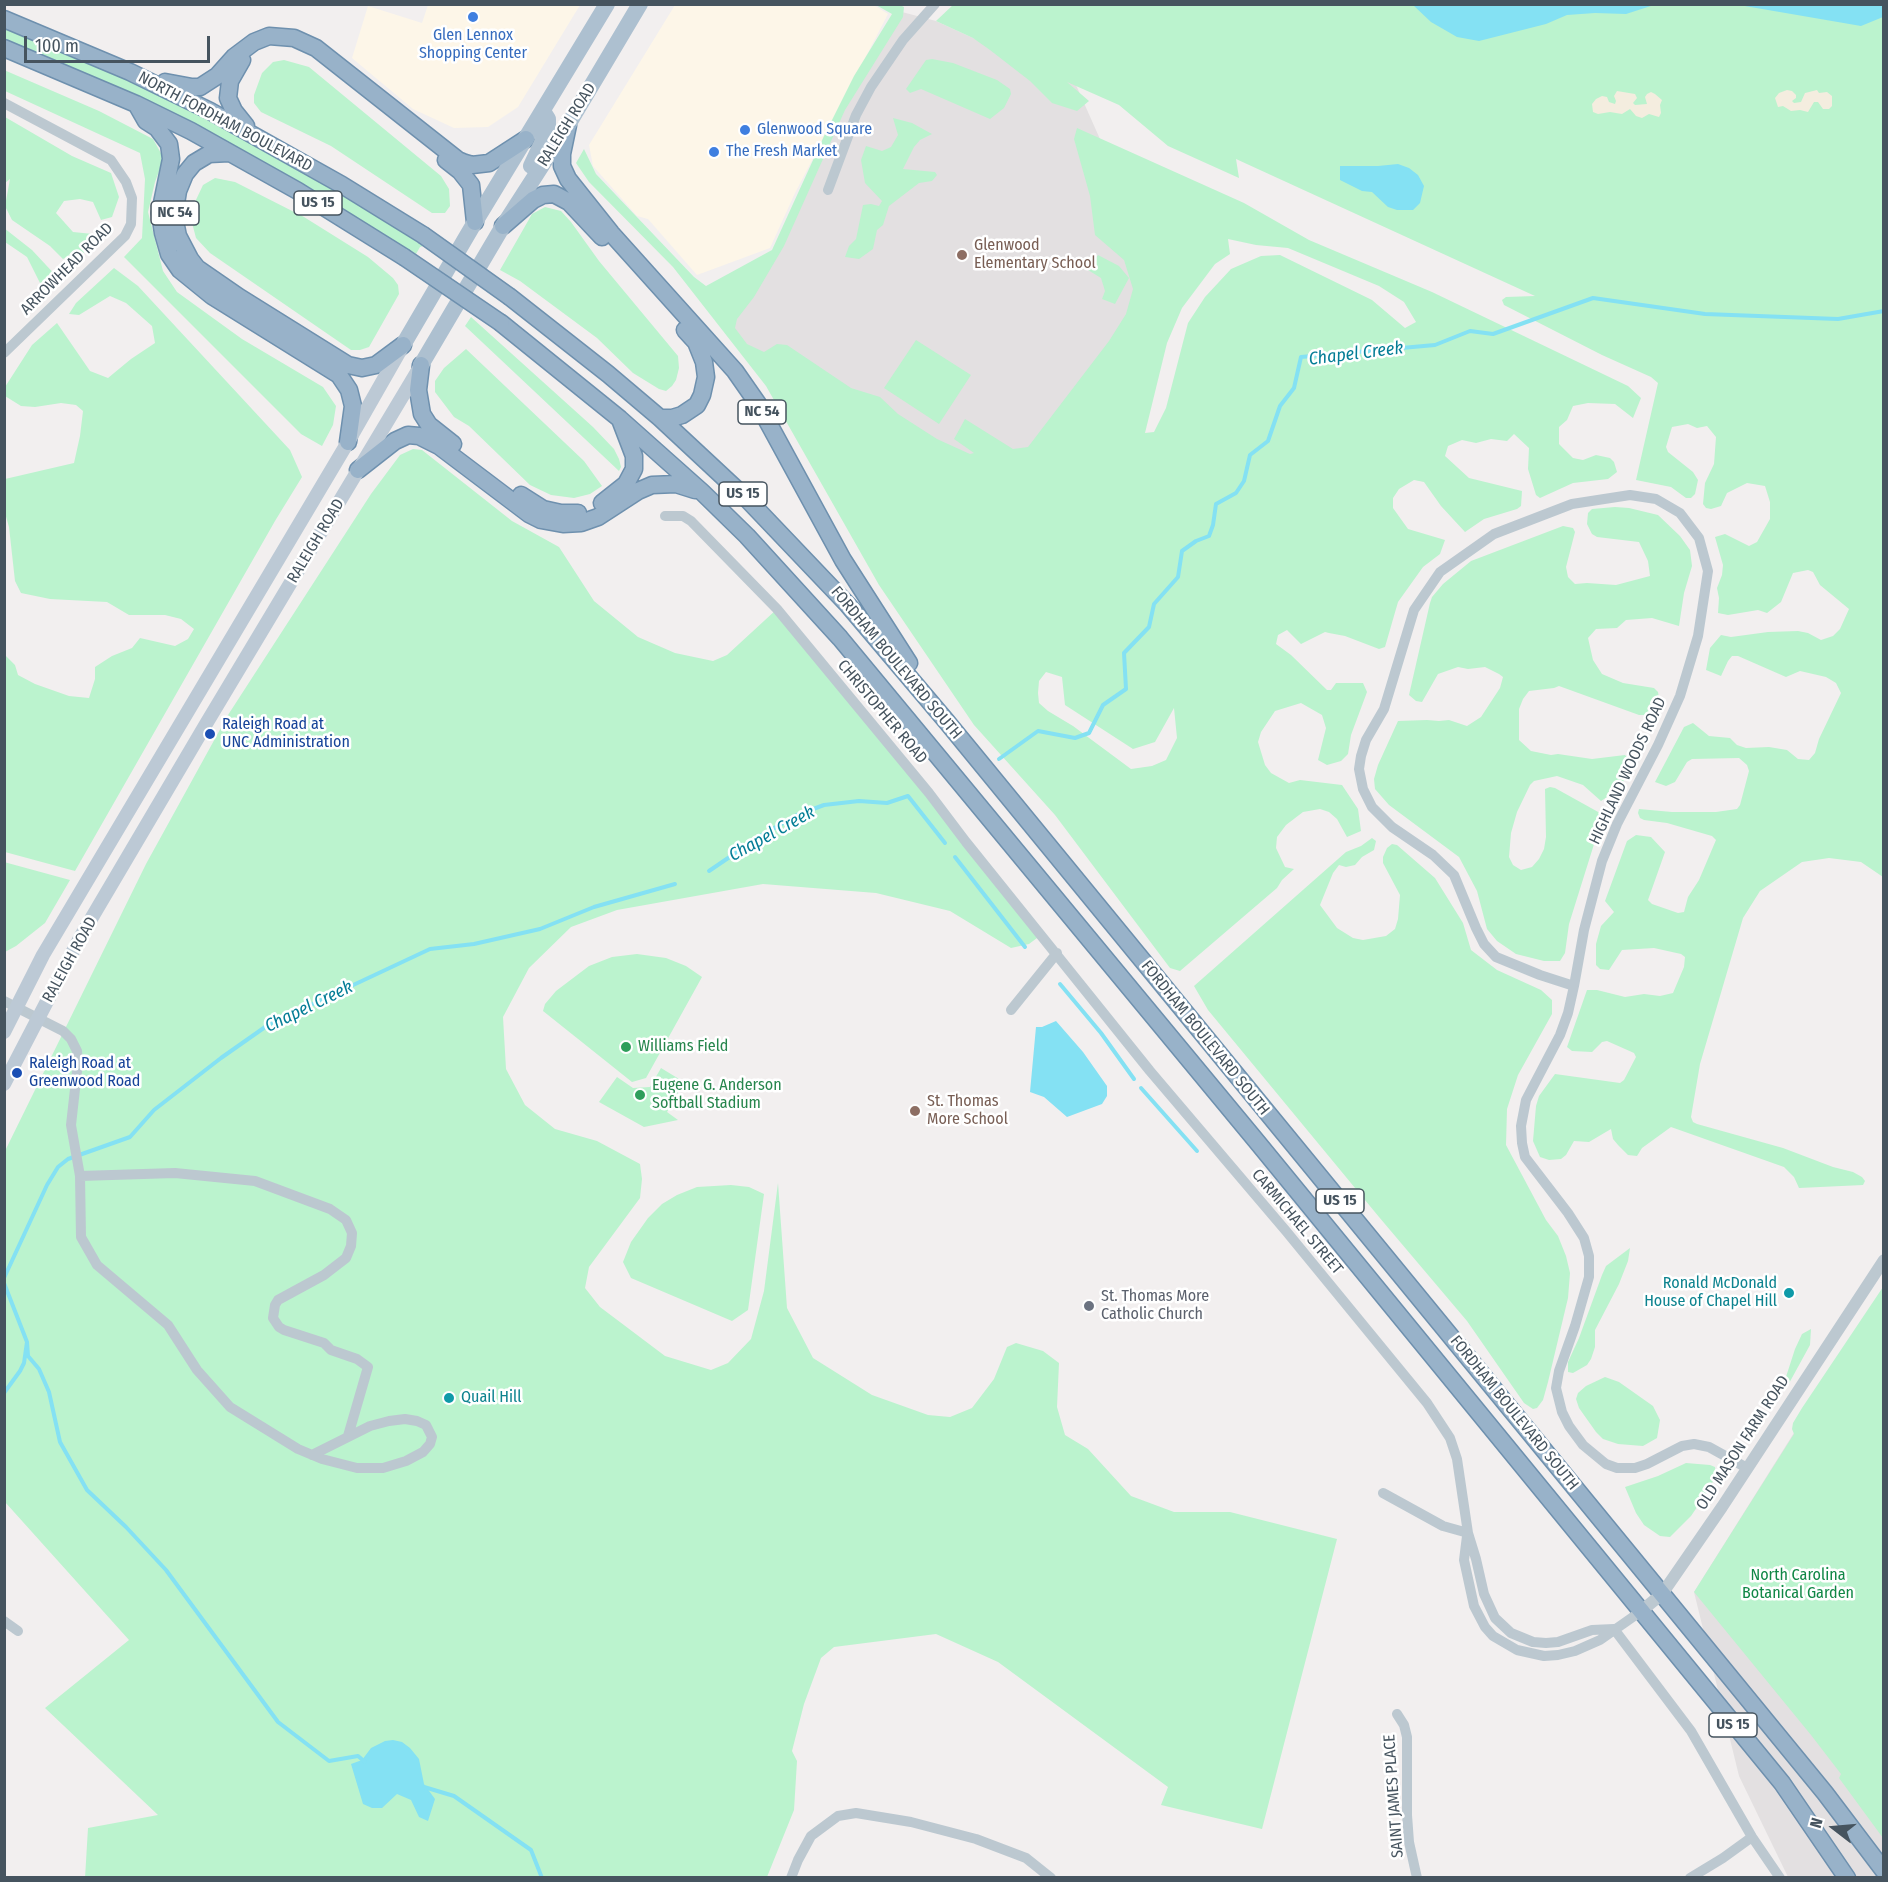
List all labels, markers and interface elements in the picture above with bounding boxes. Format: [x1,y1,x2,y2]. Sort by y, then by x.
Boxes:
marker: Glen Lennox Shopping Center [466,10,480,24]
scale bar [27,24,213,62]
place label: Glen Lennox Shopping Center [419,26,527,64]
text: 100 m [35,35,79,57]
street label: NORTH FORDHAM BOULEVARD [135,68,315,176]
street label: RALEIGH ROAD [534,80,600,170]
place label: Glenwood Square [757,120,872,140]
marker: Glenwood Square [738,123,752,137]
place label: The Fresh Market [726,142,837,162]
marker: The Fresh Market [707,145,721,159]
road number: US 15 [294,191,342,215]
road number: NC 54 [151,201,199,225]
street label: ARROWHEAD ROAD [17,219,117,319]
place label: Glenwood Elementary School [974,236,1096,274]
marker: Glenwood Elementary School [955,248,969,262]
water label: Chapel Creek [1308,337,1404,371]
road number: NC 54 [738,400,786,424]
road number: US 15 [719,482,767,506]
street label: RALEIGH ROAD [283,495,349,587]
street label: FORDHAM BOULEVARD SOUTH [826,583,966,743]
street label: CHRISTOPHER ROAD [833,656,931,768]
street label: HIGHLAND WOODS ROAD [1585,694,1671,848]
place label: Raleigh Road at UNC Administration [222,715,350,753]
marker: Raleigh Road at UNC Administration [203,727,217,741]
water label: Chapel Creek [725,802,819,866]
street label: RALEIGH ROAD [39,914,101,1006]
street label: FORDHAM BOULEVARD SOUTH [1137,957,1273,1119]
water label: Chapel Creek [262,976,356,1038]
place label: Williams Field [638,1037,728,1057]
marker: Williams Field [619,1040,633,1054]
place label: Raleigh Road at Greenwood Road [29,1054,140,1092]
marker: Raleigh Road at Greenwood Road [10,1066,24,1080]
place label: Eugene G. Anderson Softball Stadium [652,1076,782,1114]
marker: Eugene G. Anderson Softball Stadium [633,1088,647,1102]
place label: St. Thomas More School [927,1092,1008,1130]
marker: St. Thomas More School [908,1104,922,1118]
street label: CARMICHAEL STREET [1247,1165,1347,1279]
road number: US 15 [1316,1189,1364,1213]
place label: Ronald McDonald House of Chapel Hill [1644,1274,1777,1312]
marker: Ronald McDonald House of Chapel Hill [1782,1286,1796,1300]
place label: St. Thomas More Catholic Church [1101,1287,1209,1325]
marker: St. Thomas More Catholic Church [1082,1299,1096,1313]
street label: FORDHAM BOULEVARD SOUTH [1446,1332,1582,1494]
street label: OLD MASON FARM ROAD [1692,1372,1794,1514]
place label: Quail Hill [461,1388,521,1408]
marker: Quail Hill [442,1391,456,1405]
park label: North Carolina Botanical Garden [1742,1566,1854,1604]
road number: US 15 [1709,1713,1757,1737]
street label: SAINT JAMES PLACE [1380,1734,1408,1858]
north arrow [1804,1798,1864,1858]
text: N [1806,1816,1827,1830]

